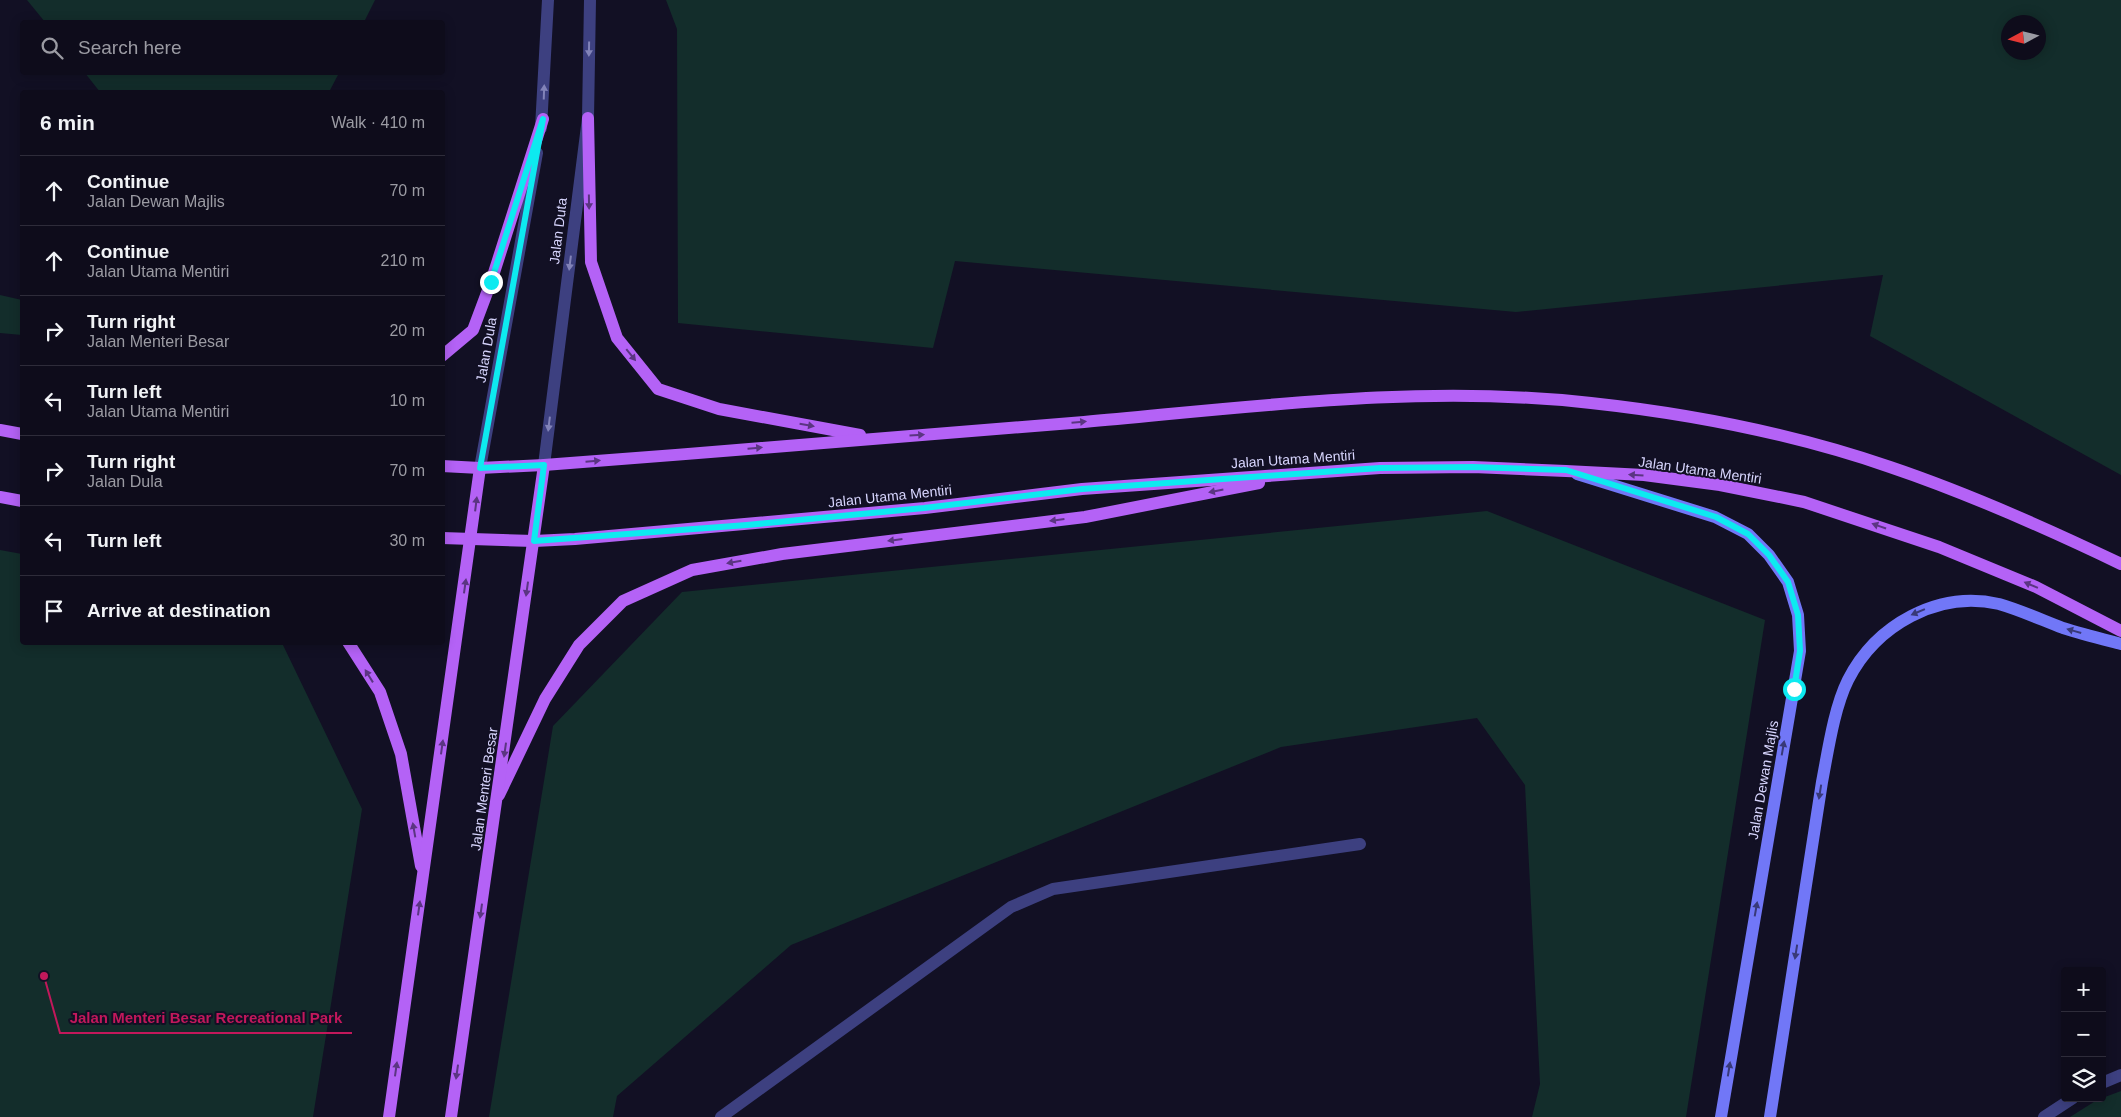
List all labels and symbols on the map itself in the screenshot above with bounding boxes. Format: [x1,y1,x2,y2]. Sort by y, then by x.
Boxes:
north arrow [2001,15,2046,60]
one-way arrow [585,41,593,57]
one-way arrow [540,84,548,100]
one-way arrow [586,194,594,210]
street label: Jalan Duta [546,197,570,265]
one-way arrow [566,255,574,271]
route end [480,271,503,294]
street label: Jalan Dula [472,316,500,384]
one-way arrow [625,348,636,361]
one-way arrow [545,416,553,432]
one-way arrow [1071,418,1087,426]
one-way arrow [800,421,815,429]
one-way arrow [909,431,925,439]
one-way arrow [747,444,763,452]
street label: Jalan Utama Mentiri [1230,447,1356,471]
street label: Jalan Utama Mentiri [1637,453,1763,487]
one-way arrow [585,457,601,465]
one-way arrow [1627,470,1643,478]
street label: Jalan Utama Mentiri [827,482,953,510]
one-way arrow [1208,488,1224,496]
one-way arrow [472,495,480,511]
one-way arrow [1048,516,1064,524]
one-way arrow [1872,522,1887,530]
one-way arrow [887,536,903,544]
one-way arrow [726,559,742,567]
one-way arrow [461,578,469,594]
one-way arrow [2024,581,2038,589]
one-way arrow [523,582,531,598]
one-way arrow [1911,608,1925,616]
one-way arrow [2067,627,2082,635]
one-way arrow [365,669,374,682]
route start [1783,678,1806,701]
street label: Jalan Dewan Majlis [1745,719,1781,841]
street label: Jalan Menteri Besar [467,726,501,852]
one-way arrow [438,739,446,755]
one-way arrow [1780,740,1788,756]
one-way arrow [501,743,509,759]
one-way arrow [1816,784,1824,800]
one-way arrow [410,822,418,838]
one-way arrow [415,900,423,916]
one-way arrow [1752,900,1760,916]
one-way arrow [477,903,485,919]
one-way arrow [1791,945,1799,961]
callout: Jalan Menteri Besar Recreational Park [60,1003,352,1033]
text: Jalan Menteri Besar Recreational Park [70,1009,343,1026]
one-way arrow [392,1060,400,1076]
one-way arrow [1725,1061,1733,1077]
one-way arrow [453,1064,461,1080]

